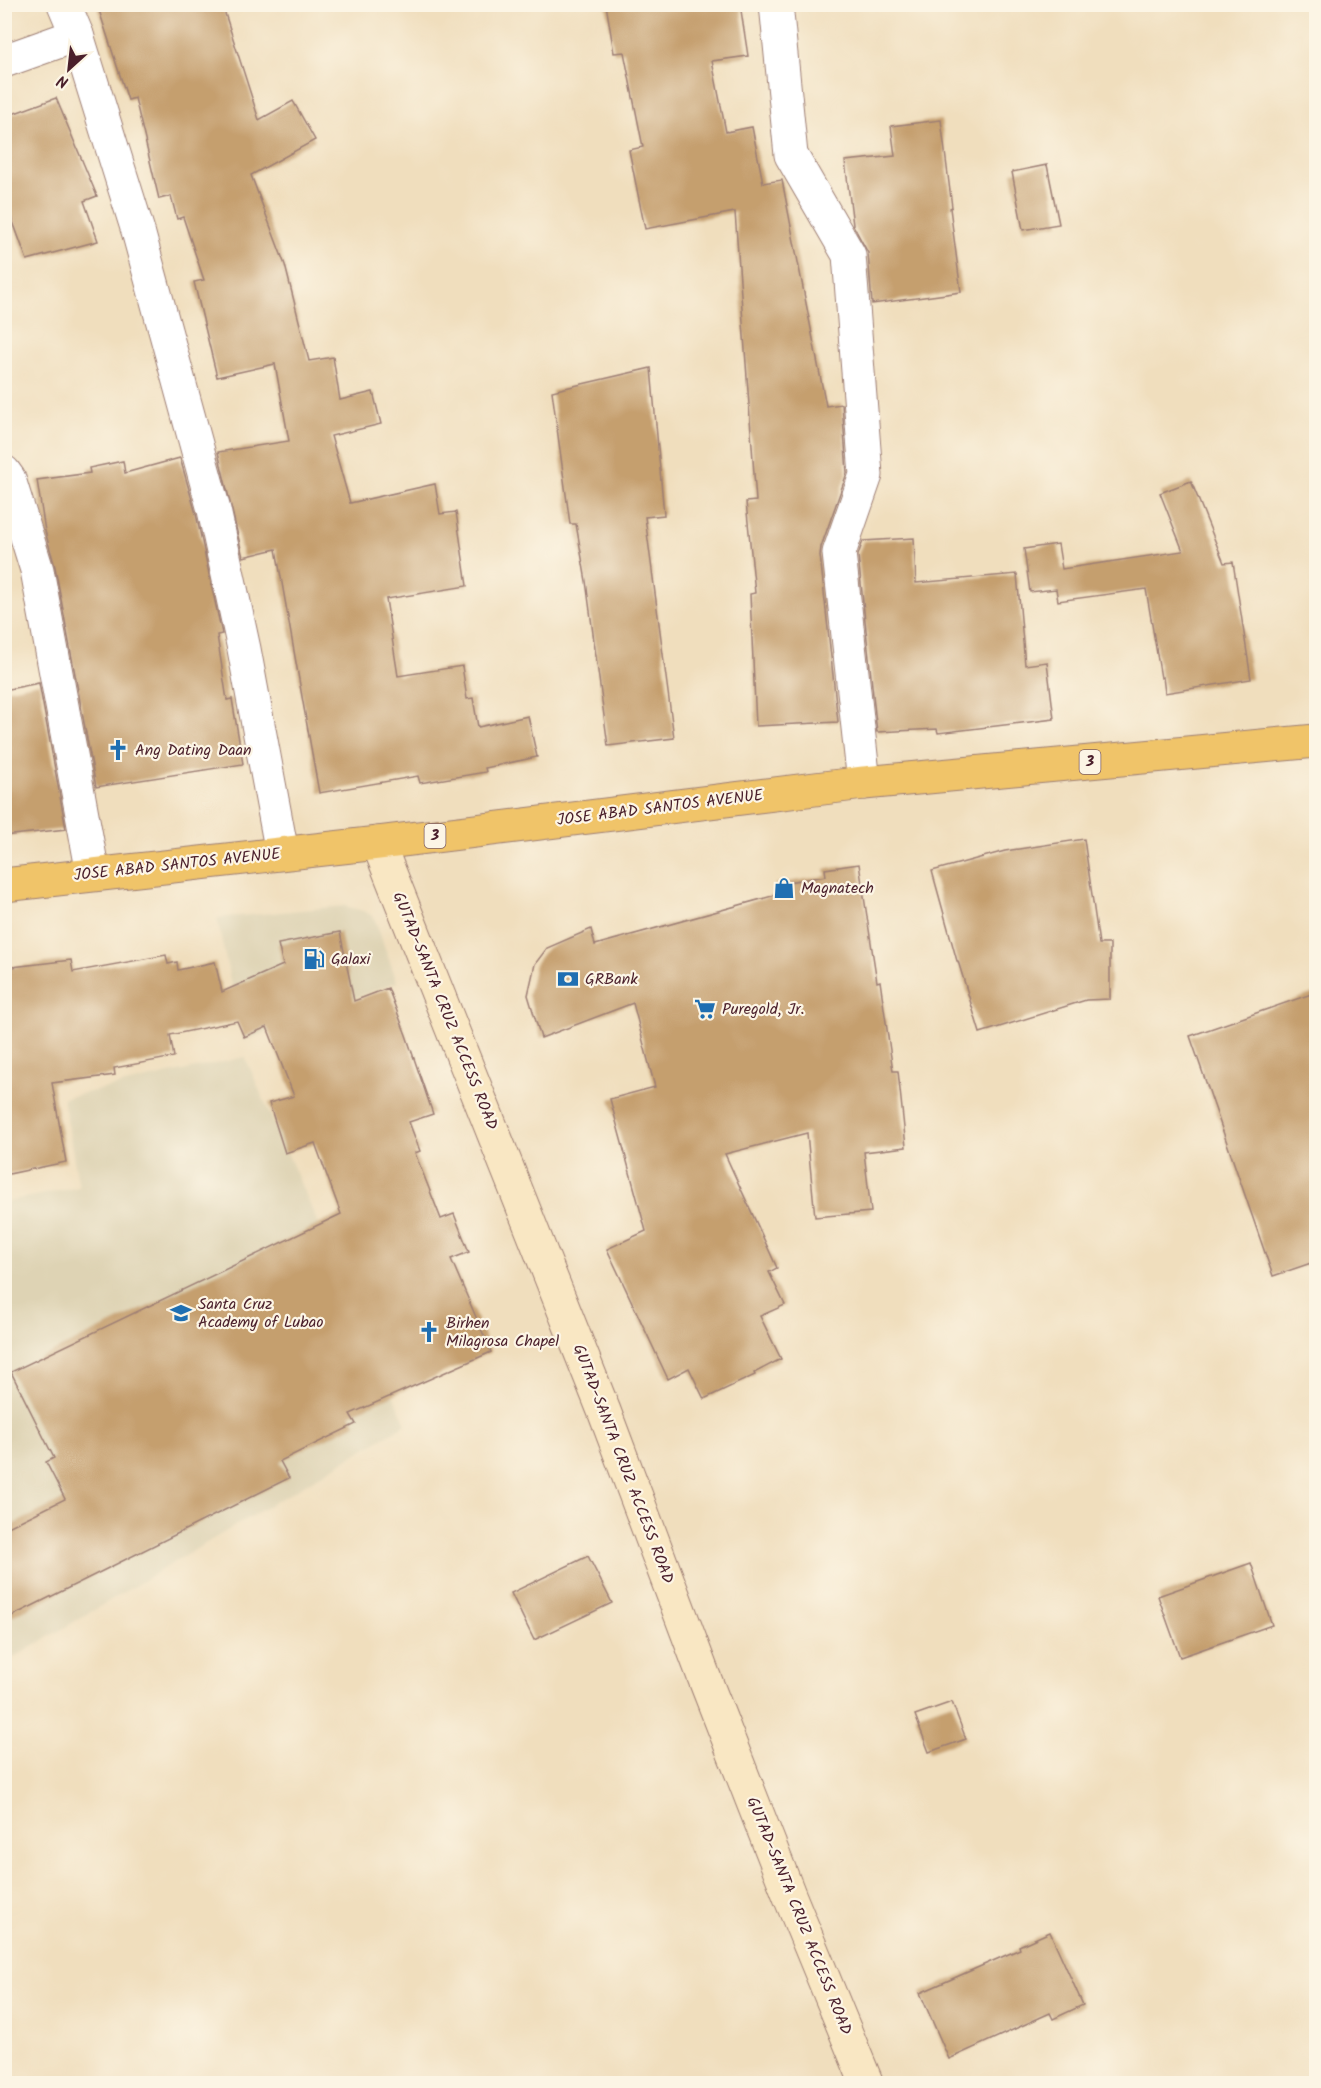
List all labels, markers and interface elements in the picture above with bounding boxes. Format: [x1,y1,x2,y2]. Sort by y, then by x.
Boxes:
north arrow [39,39,99,99]
text: N [53,68,73,94]
church icon: Ang Dating Daan [106,738,130,762]
place label: Ang Dating Daan [135,738,252,763]
road number: 3 [1080,750,1100,774]
street label: JOSE ABAD SANTOS AVENUE [555,783,765,833]
road number: 3 [424,824,446,848]
street label: JOSE ABAD SANTOS AVENUE [72,842,282,888]
shop icon: Magnatech [772,876,796,900]
place label: Magnatech [801,876,874,901]
street label: GUTAD-SANTA CRUZ ACCESS ROAD [386,888,504,1134]
fuel station icon: Galaxi [302,947,326,971]
place label: Galaxi [331,947,372,972]
bank icon: GRBank [556,967,580,991]
place label: GRBank [585,967,638,992]
supermarket icon: Puregold, Jr. [693,997,717,1021]
place label: Puregold, Jr. [722,997,804,1022]
place label: Santa Cruz Academy of Lubao [198,1292,323,1335]
school or university icon: Santa Cruz Academy of Lubao [169,1301,193,1325]
place label: Birhen Milagrosa Chapel [446,1311,559,1354]
church icon: Birhen Milagrosa Chapel [417,1320,441,1344]
street label: GUTAD-SANTA CRUZ ACCESS ROAD [566,1341,680,1587]
street label: GUTAD-SANTA CRUZ ACCESS ROAD [740,1793,858,2039]

